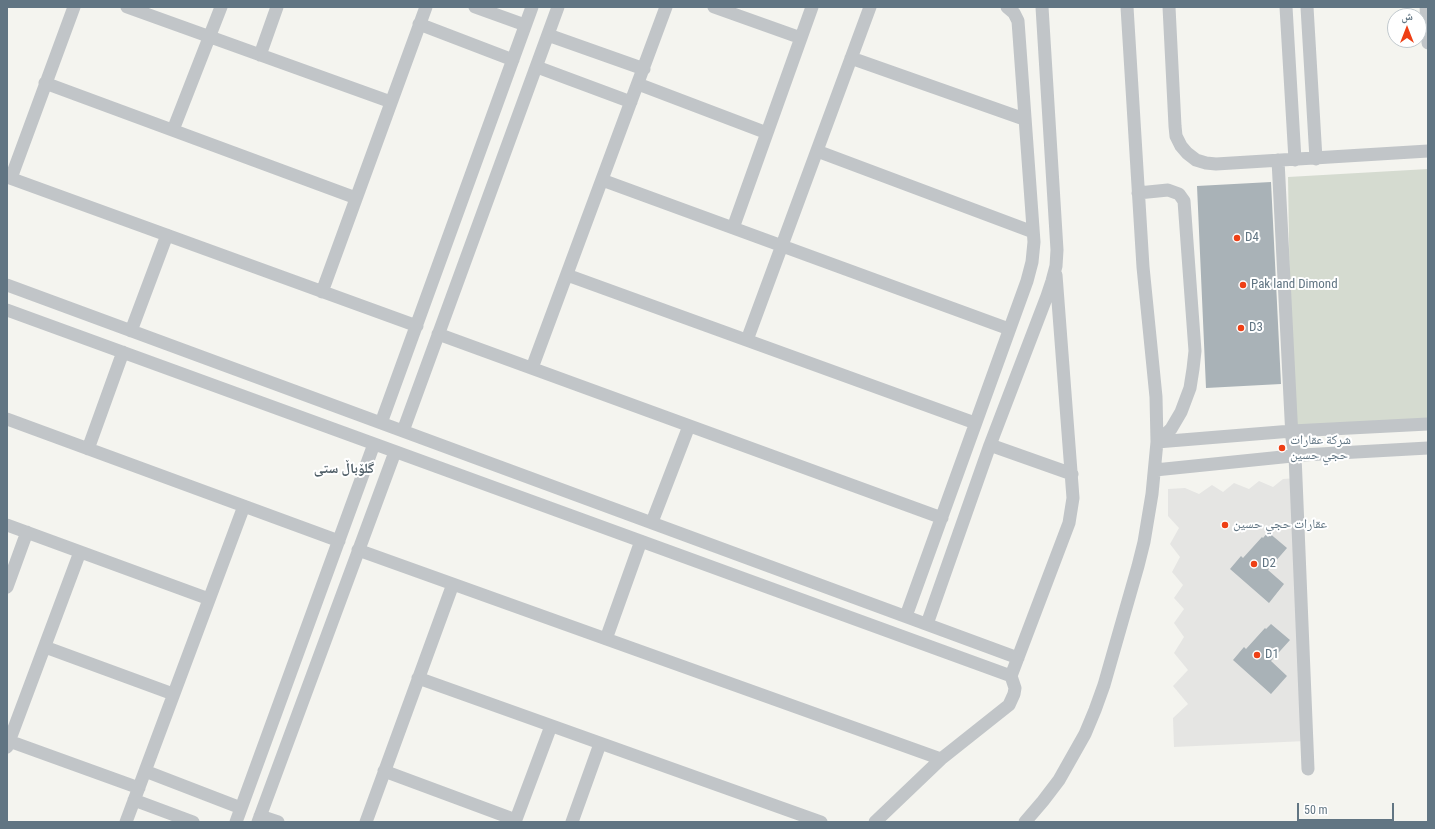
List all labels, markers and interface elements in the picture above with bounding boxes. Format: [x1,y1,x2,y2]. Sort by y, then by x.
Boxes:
north arrow [1387,8,1427,48]
text: ش [1401,10,1413,23]
place label: D4 [1245,230,1259,246]
marker: D4 [1232,233,1242,243]
place label: Pak land Dimond [1251,277,1338,293]
marker: Pak land Dimond [1238,280,1248,290]
place label: D3 [1249,320,1263,336]
marker: D3 [1236,323,1246,333]
place label: شرکة عقارات حجي حسين [1290,433,1351,464]
marker: شرکة عقارات حجي حسين [1277,443,1287,453]
district label: گلۆباڵ ستی [314,461,374,477]
place label: عقارات حجي حسين [1233,517,1327,533]
marker: عقارات حجي حسين [1220,520,1230,530]
place label: D2 [1262,556,1276,572]
marker: D2 [1249,559,1259,569]
place label: D1 [1265,647,1279,663]
marker: D1 [1252,650,1262,660]
scale bar [1299,795,1396,821]
text: 50 m [1304,803,1328,817]

